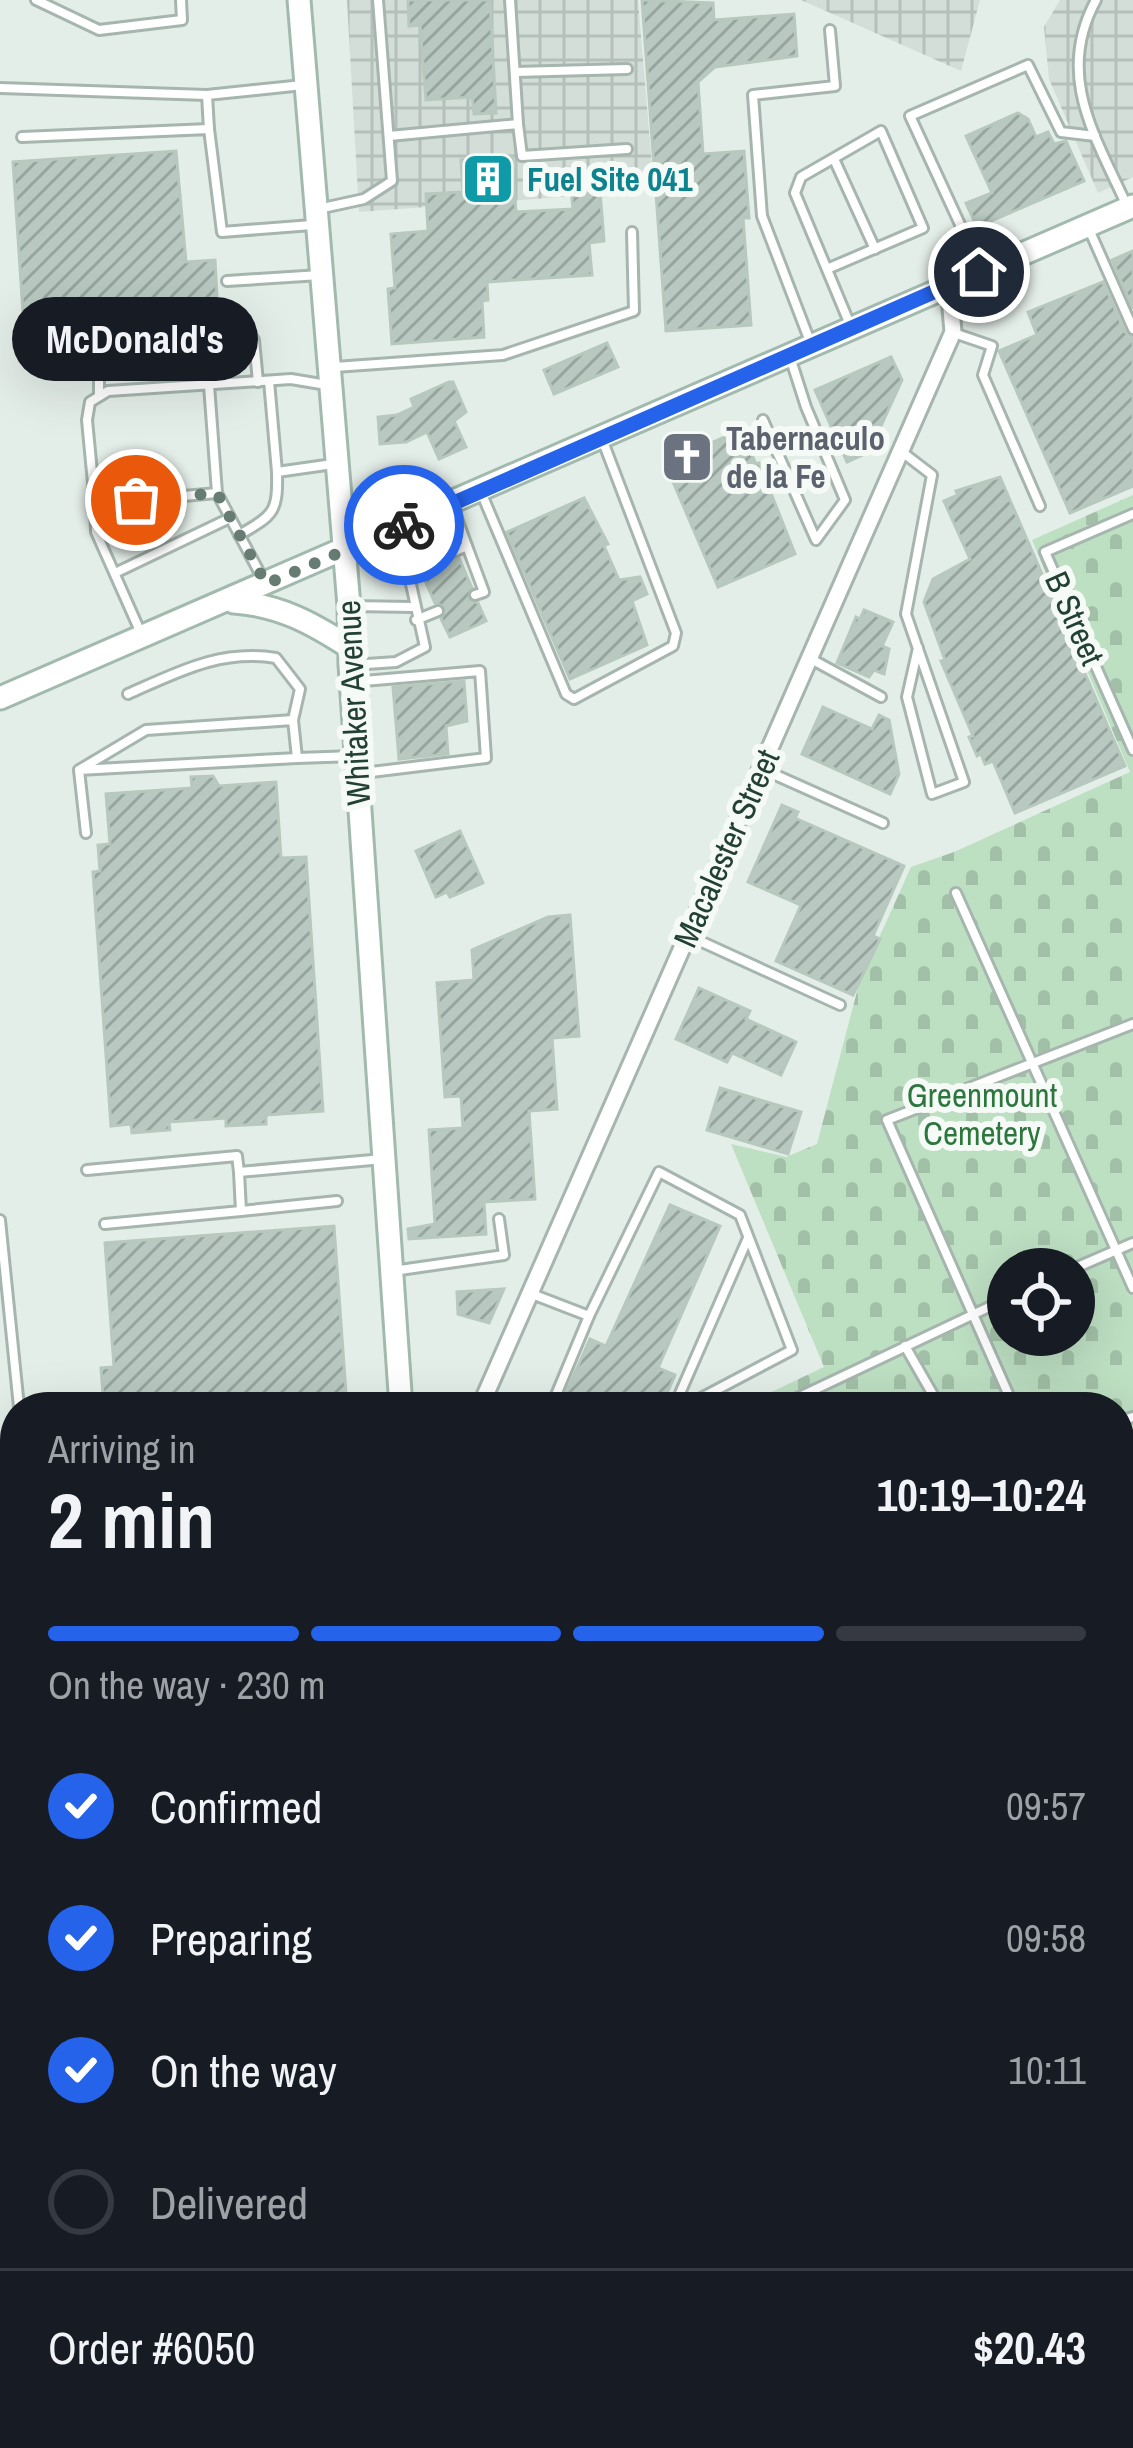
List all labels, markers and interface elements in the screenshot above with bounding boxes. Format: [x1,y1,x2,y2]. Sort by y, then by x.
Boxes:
building icon: Fuel Site 041 [460,151,516,207]
place label: Fuel Site 041 [527,157,693,201]
pin [928,221,1030,323]
icon: home [946,239,1012,305]
callout: McDonald's [13,296,259,380]
text: McDonald's [46,313,224,365]
place label: Tabernaculo de la Fe [726,416,885,498]
church icon: Tabernaculo de la Fe [659,429,715,485]
pin [85,449,187,551]
courier [344,465,464,585]
icon: bag [103,467,169,533]
icon: bike [371,492,437,558]
street label: B Street [1035,564,1115,672]
street label: Whitaker Avenue [326,599,380,807]
street label: Macalester Street [663,742,789,954]
park label: Greenmount Cemetery [907,1073,1057,1155]
map controls [987,1248,1095,1356]
button: locate [987,1248,1095,1356]
text: Arriving in [48,1423,196,1475]
text: 10:19–10:24 [877,1464,1086,1525]
text: 2 min [48,1467,215,1572]
text: On the way · 230 m [48,1659,325,1711]
icon: check [48,1773,114,1839]
text: Confirmed [150,1776,322,1837]
text: 09:57 [1006,1780,1086,1832]
icon: check [48,1905,114,1971]
text: Preparing [150,1908,312,1969]
text: 09:58 [1006,1912,1086,1964]
icon: check [48,2037,114,2103]
text: On the way [150,2040,337,2101]
text: 10:11 [1008,2044,1086,2096]
text: Delivered [150,2172,308,2233]
text: Order #6050 [48,2317,255,2378]
text: $20.43 [973,2317,1086,2378]

